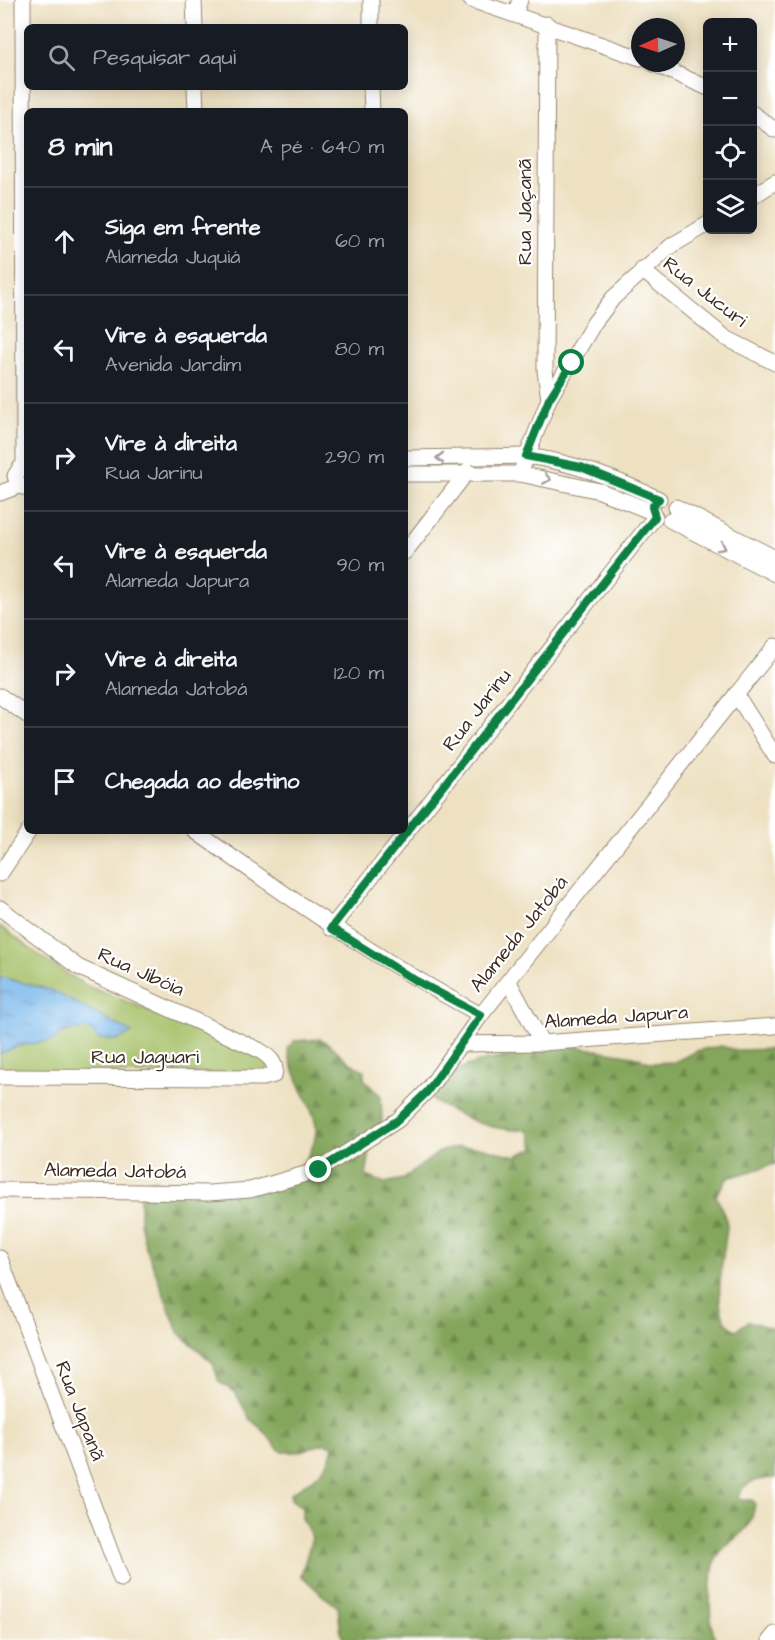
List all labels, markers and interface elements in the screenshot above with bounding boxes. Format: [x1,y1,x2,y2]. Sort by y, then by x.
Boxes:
north arrow [631,18,685,72]
map controls [703,18,757,234]
button: + [703,18,757,72]
search box [24,24,408,90]
icon: search [45,41,78,74]
text: Pesquisar aqui [93,42,236,73]
button: − [703,72,757,126]
button: locate [703,126,757,180]
text: 8 min [48,129,112,165]
text: A pé · 640 m [260,133,384,161]
street label: Rua Jaçanã [511,159,539,265]
button: layers [703,180,757,234]
text: Siga em frente [105,212,261,243]
icon: ahead [48,225,81,258]
text: 60 m [335,227,384,255]
text: Alameda Juquiá [105,243,240,271]
street label: Rua Jucuri [657,250,753,334]
text: Vire à esquerda [105,320,267,351]
icon: left [48,333,81,366]
text: 80 m [335,335,384,363]
route start [558,349,584,375]
text: Avenida Jardim [105,351,241,379]
text: Vire à direita [105,428,237,459]
icon: right [48,441,81,474]
text: 290 m [325,443,384,471]
one-way arrow [435,452,444,464]
text: Rua Jarinu [105,459,203,487]
one-way arrow [542,472,552,485]
text: Vire à esquerda [105,536,267,567]
one-way arrow [716,540,726,551]
icon: left [48,549,81,582]
text: 90 m [336,551,384,579]
text: Alameda Japura [105,567,249,595]
text: Vire à direita [105,644,237,675]
icon: right [48,657,81,690]
text: 120 m [334,659,384,687]
street label: Rua Jarinu [436,663,518,757]
text: Alameda Jatobá [105,675,247,703]
icon: arrive [48,765,81,798]
text: Chegada ao destino [105,766,299,797]
street label: Alameda Jatobá [463,870,575,998]
street label: Rua Jibóia [93,941,189,1003]
street label: Alameda Japura [543,998,689,1036]
street label: Rua Jaguari [91,1043,199,1072]
street label: Alameda Jatobá [44,1156,186,1186]
route end [305,1156,331,1182]
street label: Rua Japanã [48,1357,112,1465]

